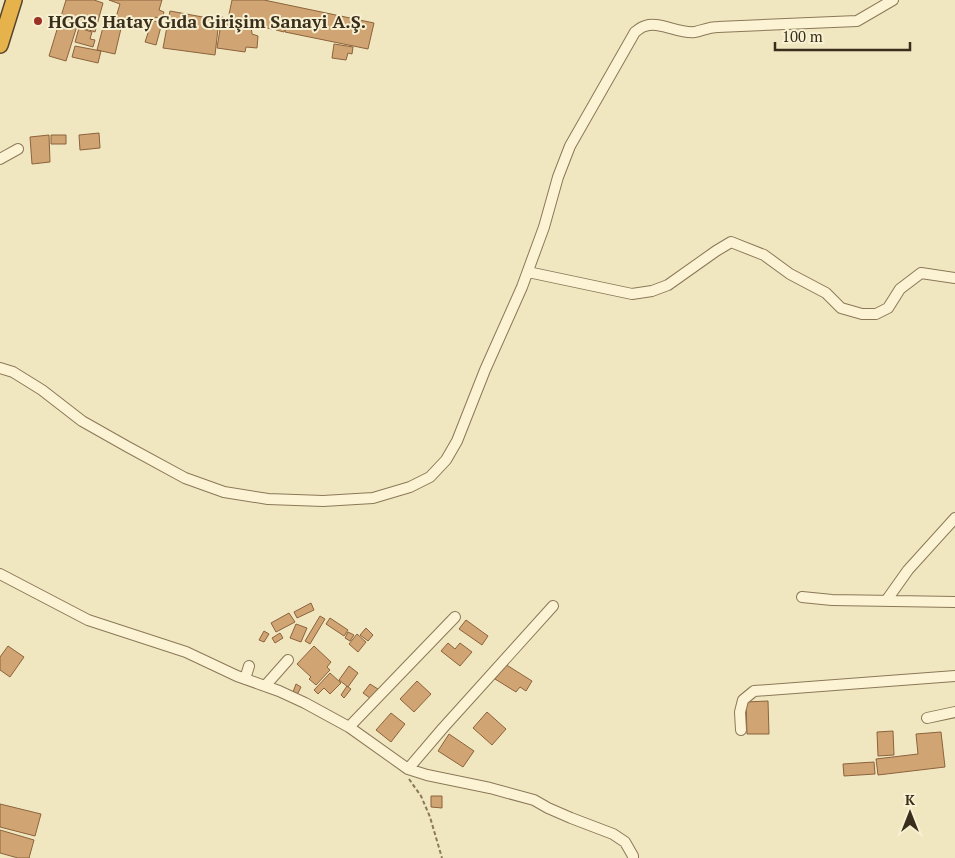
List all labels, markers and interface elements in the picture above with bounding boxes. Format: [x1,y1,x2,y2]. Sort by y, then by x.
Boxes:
place label: HGGS Hatay Gıda Girişim Sanayi A.Ş. [48,9,366,33]
marker: HGGS Hatay Gıda Girişim Sanayi A.Ş. [32,15,44,27]
scale bar [775,20,910,52]
text: 100 m [782,26,823,46]
north arrow [885,788,935,838]
text: K [905,790,915,809]

